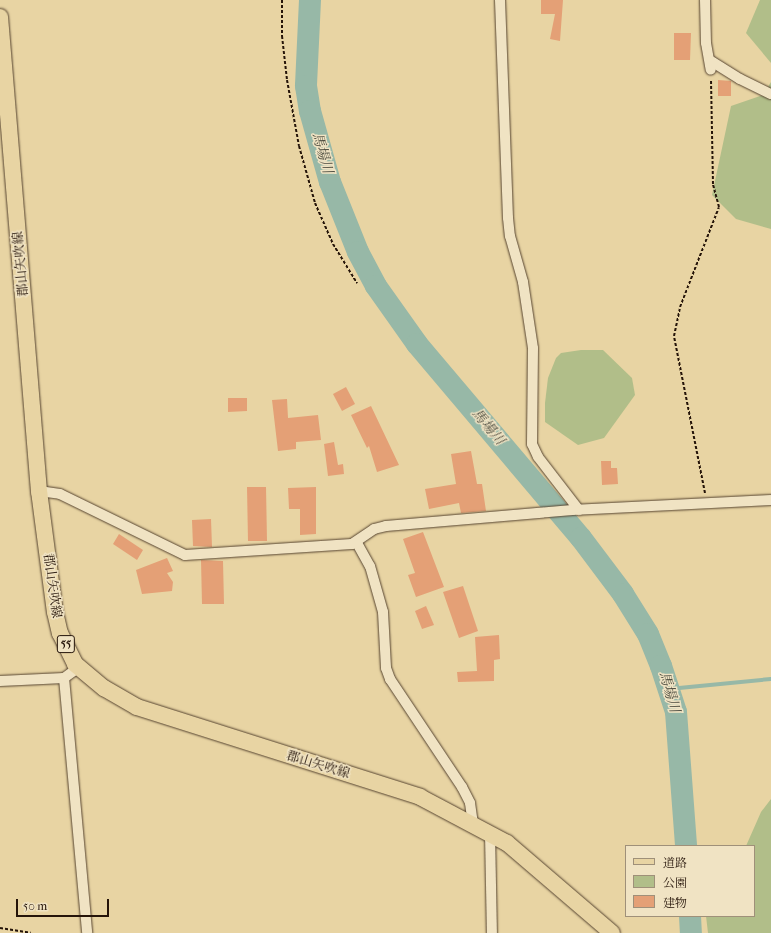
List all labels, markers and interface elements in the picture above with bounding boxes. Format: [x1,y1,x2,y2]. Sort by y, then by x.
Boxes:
water label: 馬場川 [308,130,336,176]
street label: 郡山矢吹線 [10,231,32,297]
water label: 馬場川 [468,406,508,448]
street label: 郡山矢吹線 [40,553,64,619]
road number: 55 [56,634,76,654]
water label: 馬場川 [655,669,683,715]
street label: 郡山矢吹線 [285,748,351,782]
legend [625,845,755,917]
text: 道路 [663,856,687,870]
text: 公園 [663,876,687,890]
scale bar [18,891,111,917]
text: 建物 [663,896,687,910]
text: 50 m [23,899,47,913]

